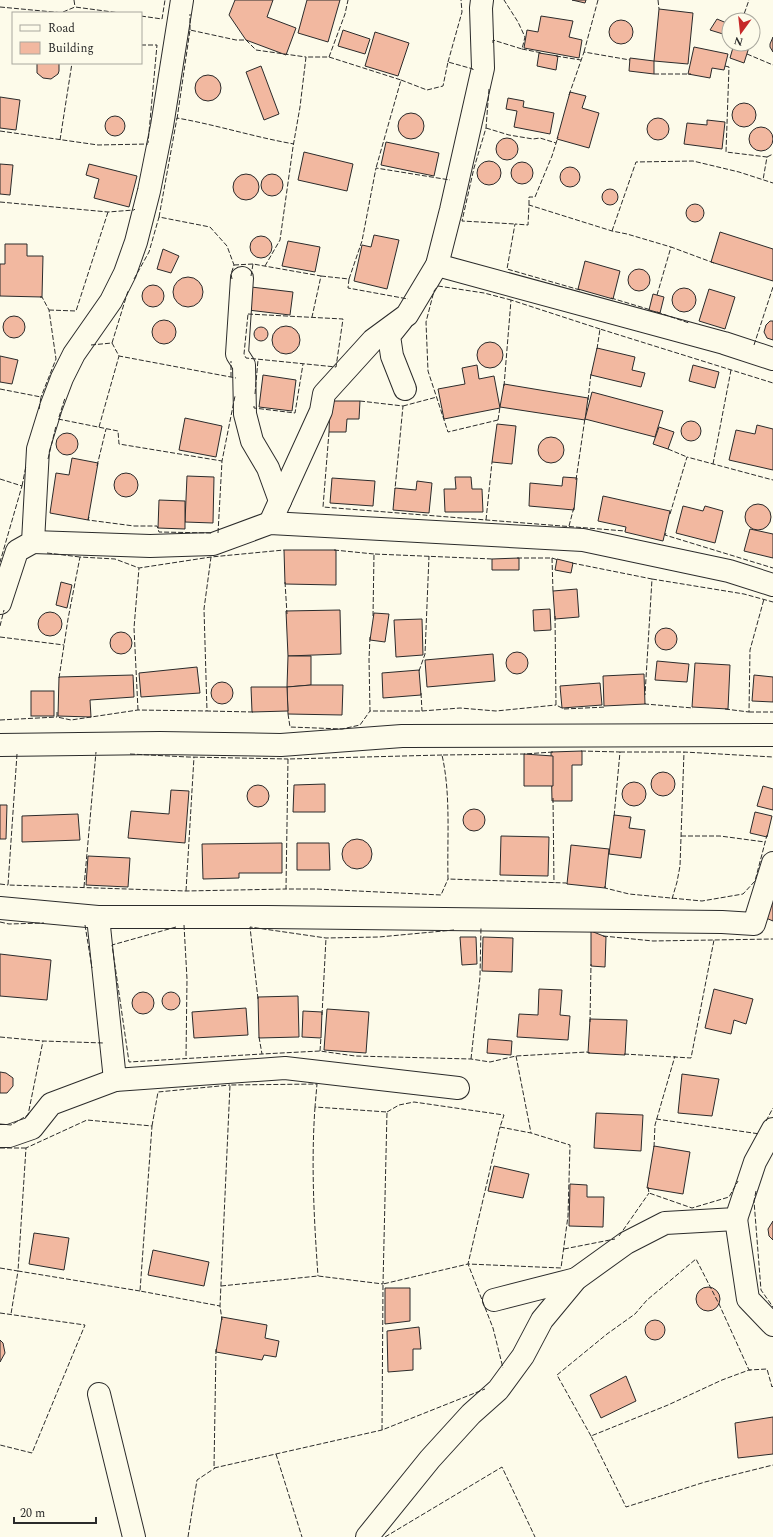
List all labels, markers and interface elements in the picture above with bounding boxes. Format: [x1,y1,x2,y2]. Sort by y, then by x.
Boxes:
legend [12,12,142,64]
north arrow [721,12,761,52]
text: Road [48,19,75,38]
text: N [732,32,745,51]
text: Building [48,39,94,58]
scale bar [14,1499,96,1525]
text: 20 m [20,1504,45,1523]

